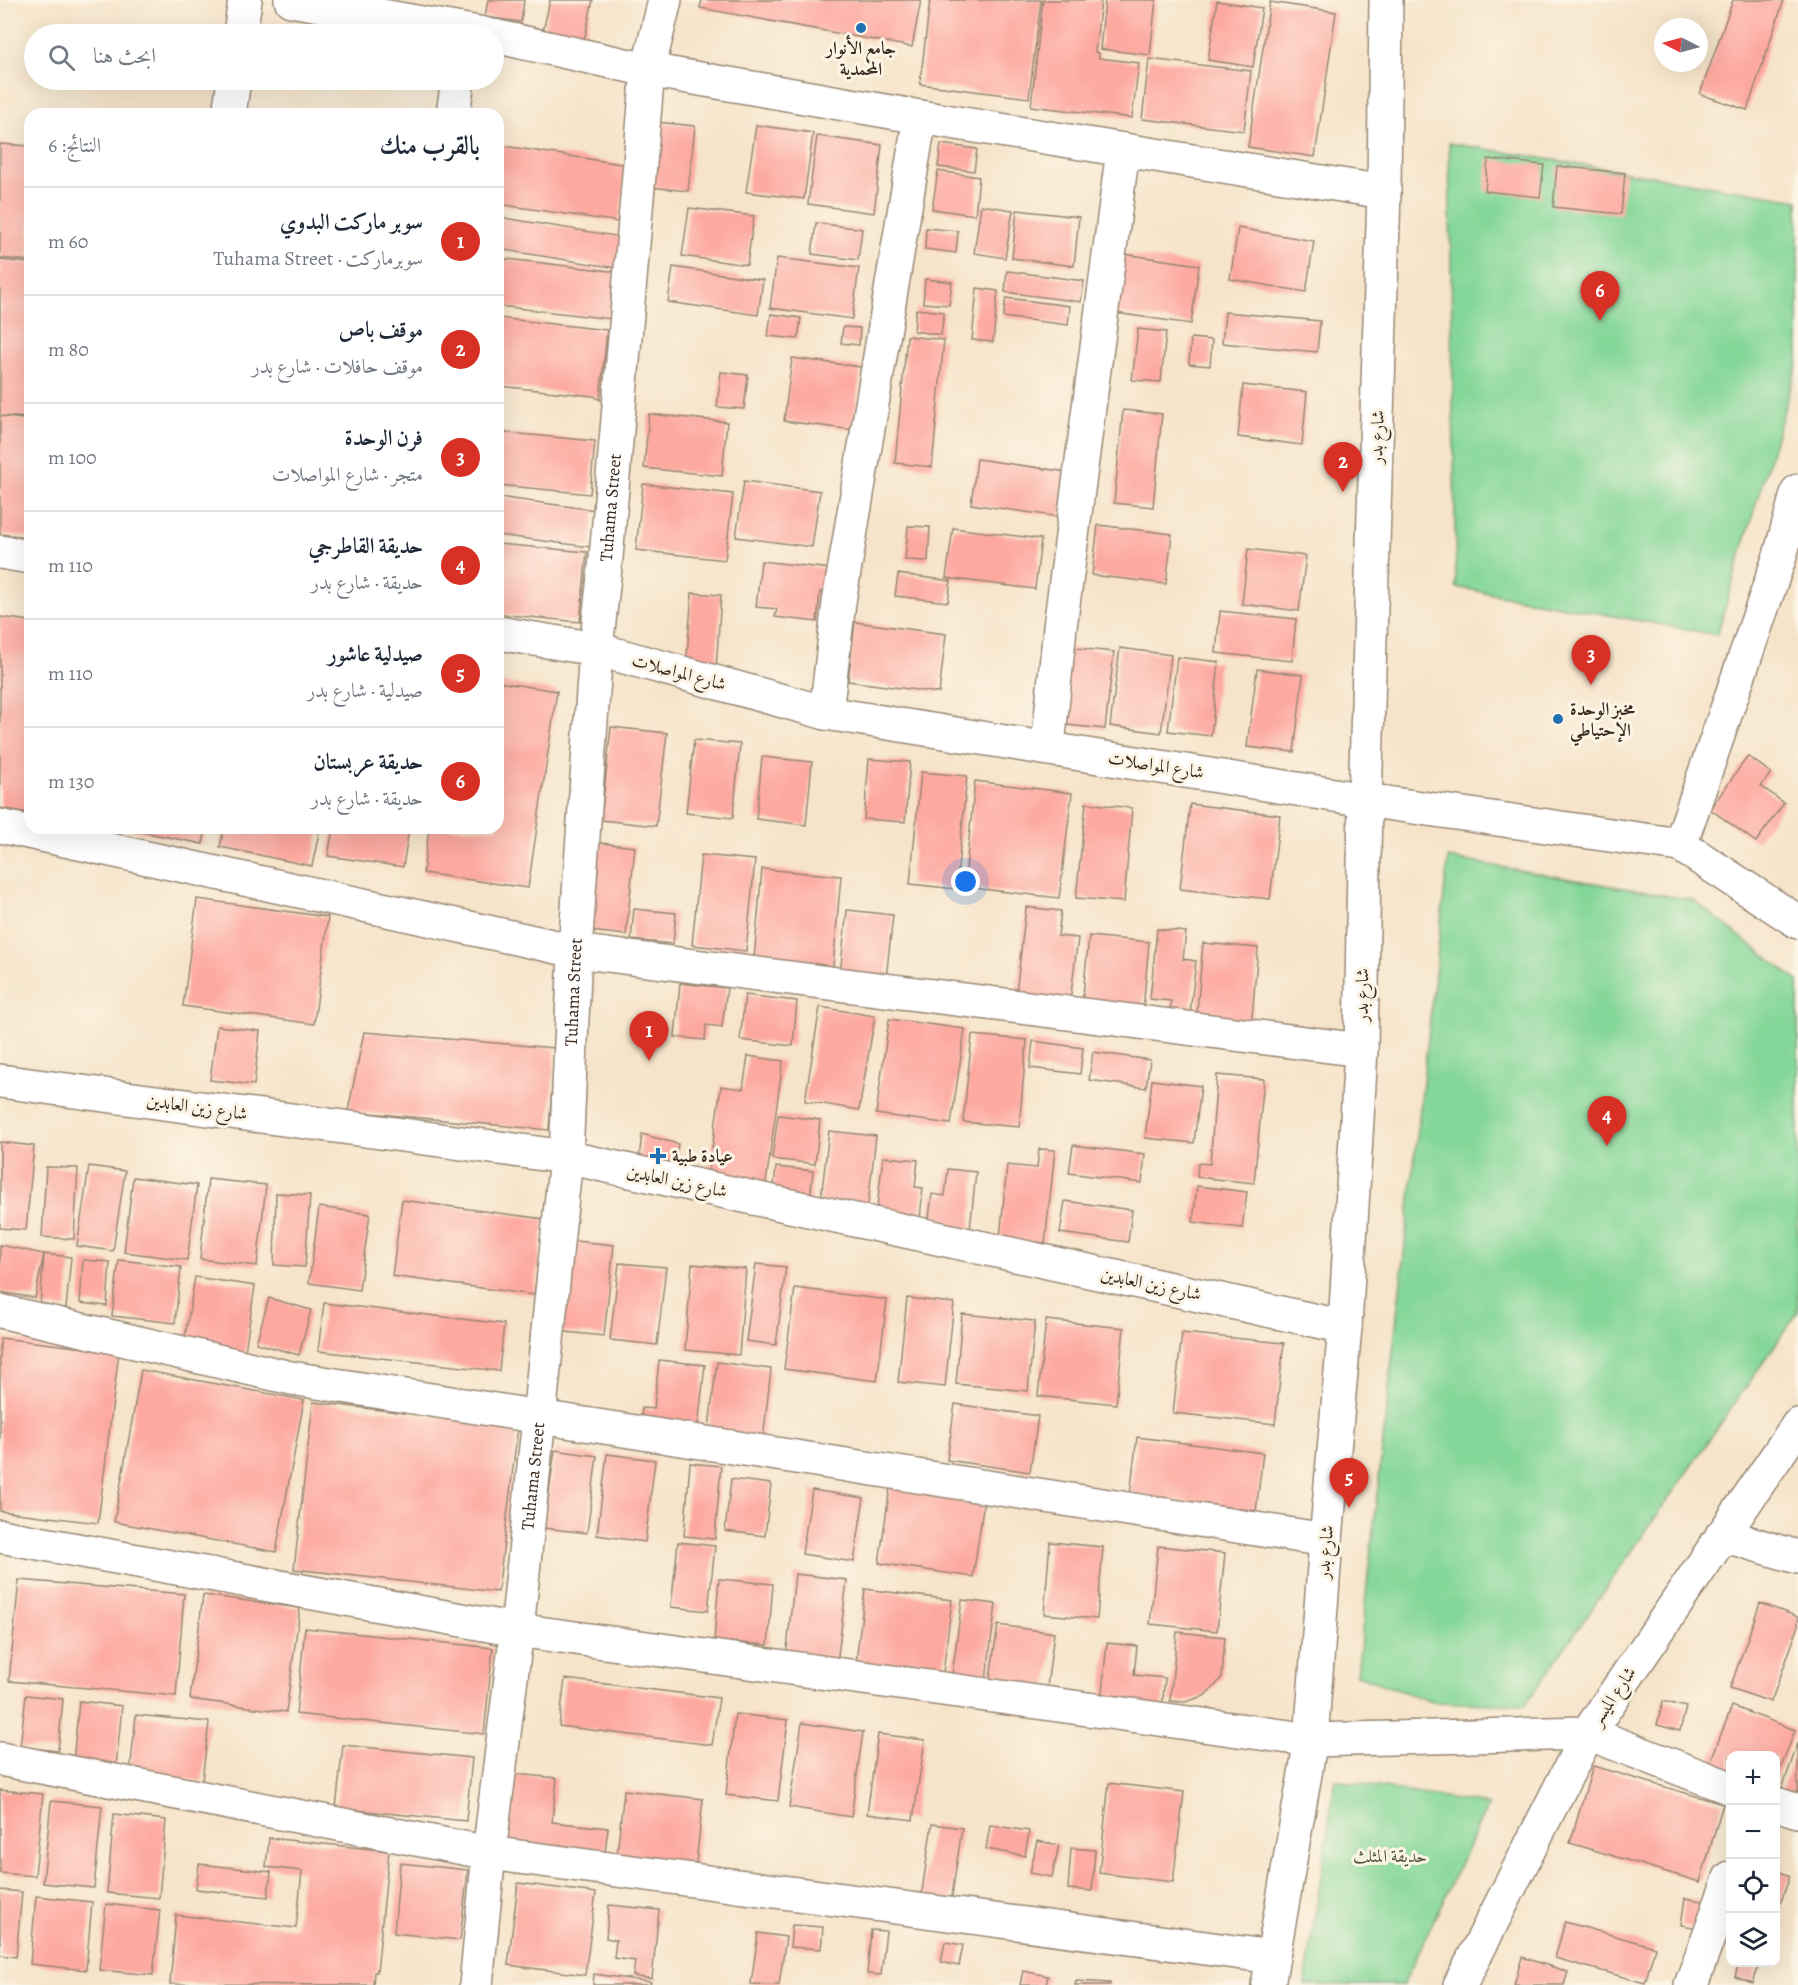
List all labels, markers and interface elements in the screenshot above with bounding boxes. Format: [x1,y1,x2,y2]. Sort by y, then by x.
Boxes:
north arrow [1654,18,1708,72]
marker: جامع الأنوار المحمدية [854,21,868,35]
search box [24,24,504,90]
place label: جامع الأنوار المحمدية [824,34,896,81]
icon: search [45,41,78,74]
text: ابحث هنا [93,41,156,71]
text: بالقرب منك [379,128,480,163]
text: النتائج: 6 [48,132,101,159]
text: سوبر ماركت البدوي [280,207,423,237]
text: 60 m [48,228,89,255]
text: 1 [457,228,464,255]
text: سوبرماركت · Tuhama Street [213,245,423,272]
pin: 6 [1580,272,1620,321]
text: موقف باص [339,315,423,345]
text: 80 m [48,336,89,363]
text: 2 [456,336,465,363]
text: موقف حافلات · شارع بدر [252,353,423,380]
street label: شارع بدر [1364,410,1393,466]
text: فرن الوحدة [345,423,423,453]
pin: 2 [1324,442,1362,492]
text: 100 m [48,444,97,471]
text: 3 [456,444,465,471]
street label: Tuhama Street [594,453,627,563]
text: متجر · شارع المواصلات [272,461,423,488]
text: حديقة القاطرجي [309,531,423,561]
text: 110 m [48,552,93,579]
text: 4 [456,552,465,579]
text: حديقة · شارع بدر [311,569,423,596]
pin: 3 [1572,636,1610,685]
text: صيدلية عاشور [328,639,423,669]
street label: شارع المواصلات [628,648,729,699]
text: 110 m [48,660,93,687]
text: 5 [456,660,465,687]
text: صيدلية · شارع بدر [307,677,423,704]
place label: مخبز الوحدة الإحتياطي [1570,697,1636,747]
marker: مخبز الوحدة الإحتياطي [1551,712,1565,726]
street label: شارع المواصلات [1106,746,1206,787]
text: حديقة عربستان [313,747,423,777]
text: 130 m [48,768,94,795]
text: 6 [456,768,465,795]
text: حديقة · شارع بدر [311,785,423,812]
your location [951,867,980,896]
street label: Tuhama Street [559,937,588,1047]
street label: شارع بدر [1349,968,1377,1024]
pin: 1 [630,1012,668,1061]
street label: شارع زين العابدين [144,1088,249,1129]
pin: 4 [1588,1096,1626,1146]
place label: عيادة طبية [672,1144,733,1168]
marker: عيادة طبية [649,1147,667,1165]
street label: شارع زين العابدين [624,1159,729,1206]
street label: شارع زين العابدين [1098,1262,1203,1309]
street label: Tuhama Street [515,1421,550,1531]
pin: 5 [1330,1458,1368,1508]
street label: شارع بدر [1311,1524,1342,1582]
street label: شارع الميسر [1583,1662,1644,1734]
map controls [1726,1751,1780,1967]
button: + [1726,1751,1780,1805]
button: − [1726,1805,1780,1859]
park label: حديقة المثلث [1353,1844,1427,1868]
button: locate [1726,1859,1780,1913]
button: layers [1726,1913,1780,1967]

